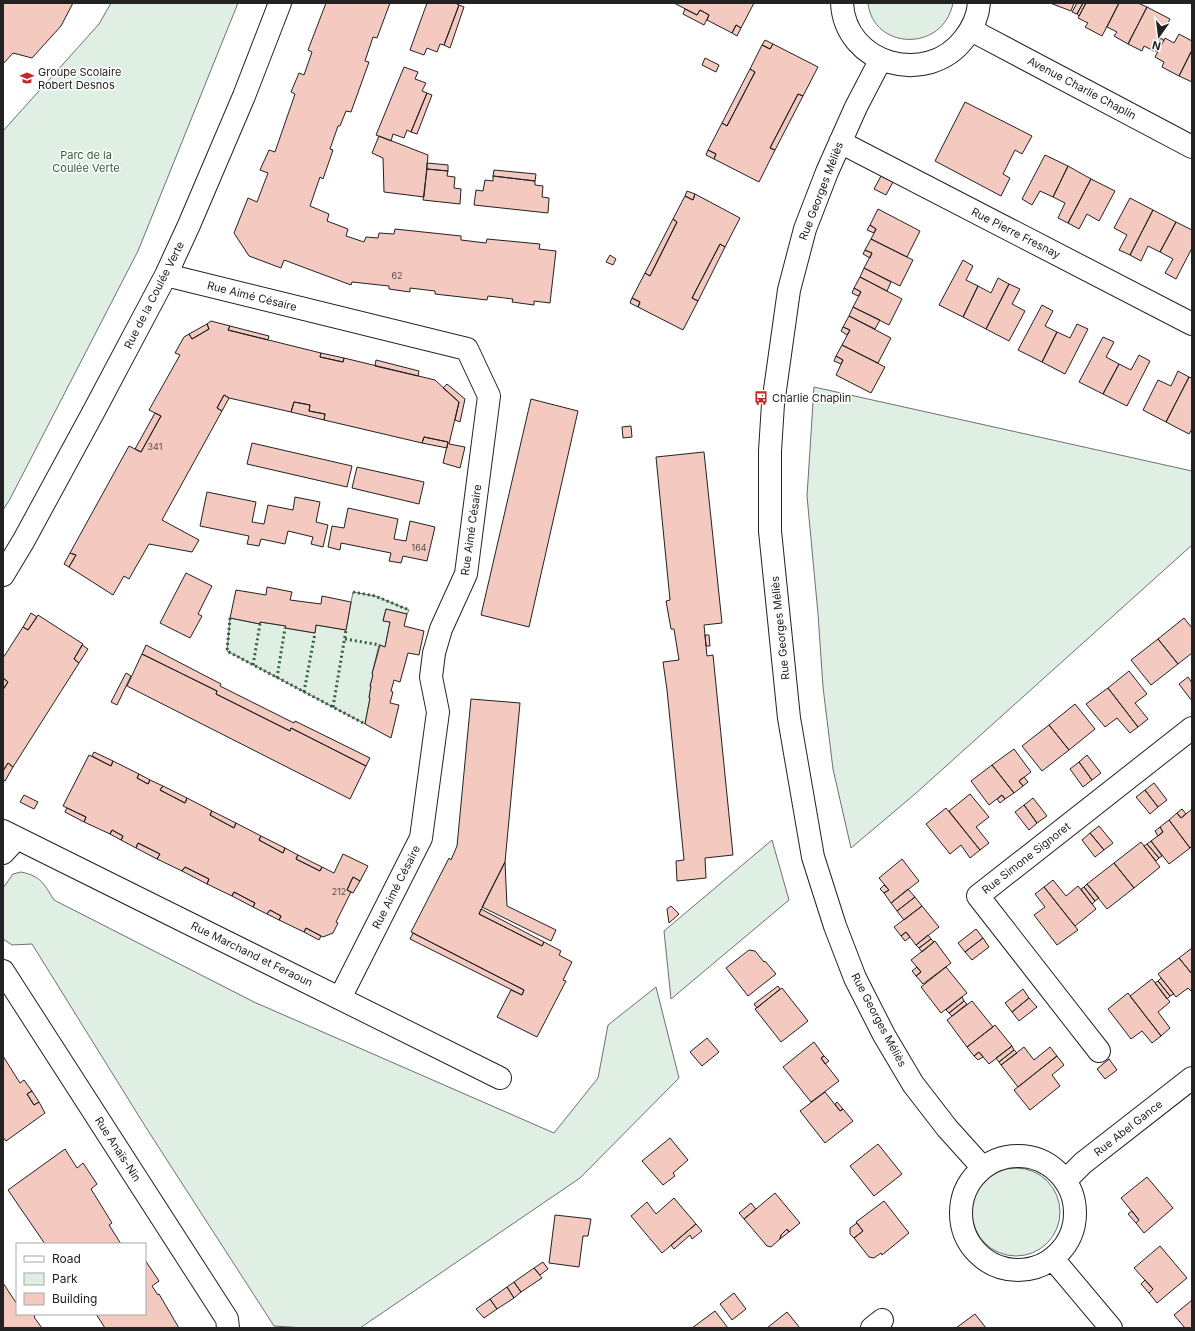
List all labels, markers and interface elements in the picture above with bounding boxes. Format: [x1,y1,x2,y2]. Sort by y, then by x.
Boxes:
north arrow [1139,16,1179,56]
text: N [1151,38,1162,54]
street label: Avenue Charlie Chaplin [1025,53,1139,123]
place label: Groupe Scolaire Robert Desnos [38,65,121,92]
school or university icon: Groupe Scolaire Robert Desnos [19,70,35,86]
street label: Rue Georges Méliès [796,140,846,242]
park label: Parc de la Coulée Verte [52,148,120,175]
street label: Rue Pierre Fresnay [969,205,1063,261]
street label: Rue de la Coulée Verte [121,239,187,351]
house number: 62 [391,270,403,281]
street label: Rue Aimé Césaire [206,278,298,314]
bus stop icon: Charlie Chaplin [753,390,769,406]
place label: Charlie Chaplin [772,391,851,405]
house number: 341 [148,441,162,452]
street label: Rue Aimé Césaire [458,483,484,577]
house number: 164 [411,542,427,553]
street label: Rue Georges Méliès [768,575,792,681]
street label: Rue Simone Signoret [979,819,1073,897]
street label: Rue Aimé Césaire [369,843,423,931]
house number: 212 [332,886,346,897]
street label: Rue Marchand et Feraoun [189,918,315,990]
street label: Rue Georges Méliès [848,971,910,1069]
street label: Rue Abel Gance [1091,1097,1165,1159]
street label: Rue Anaïs-Nin [92,1114,144,1184]
legend [16,1243,146,1315]
text: Road [52,1251,81,1266]
text: Park [52,1271,78,1286]
text: Building [52,1291,97,1306]

